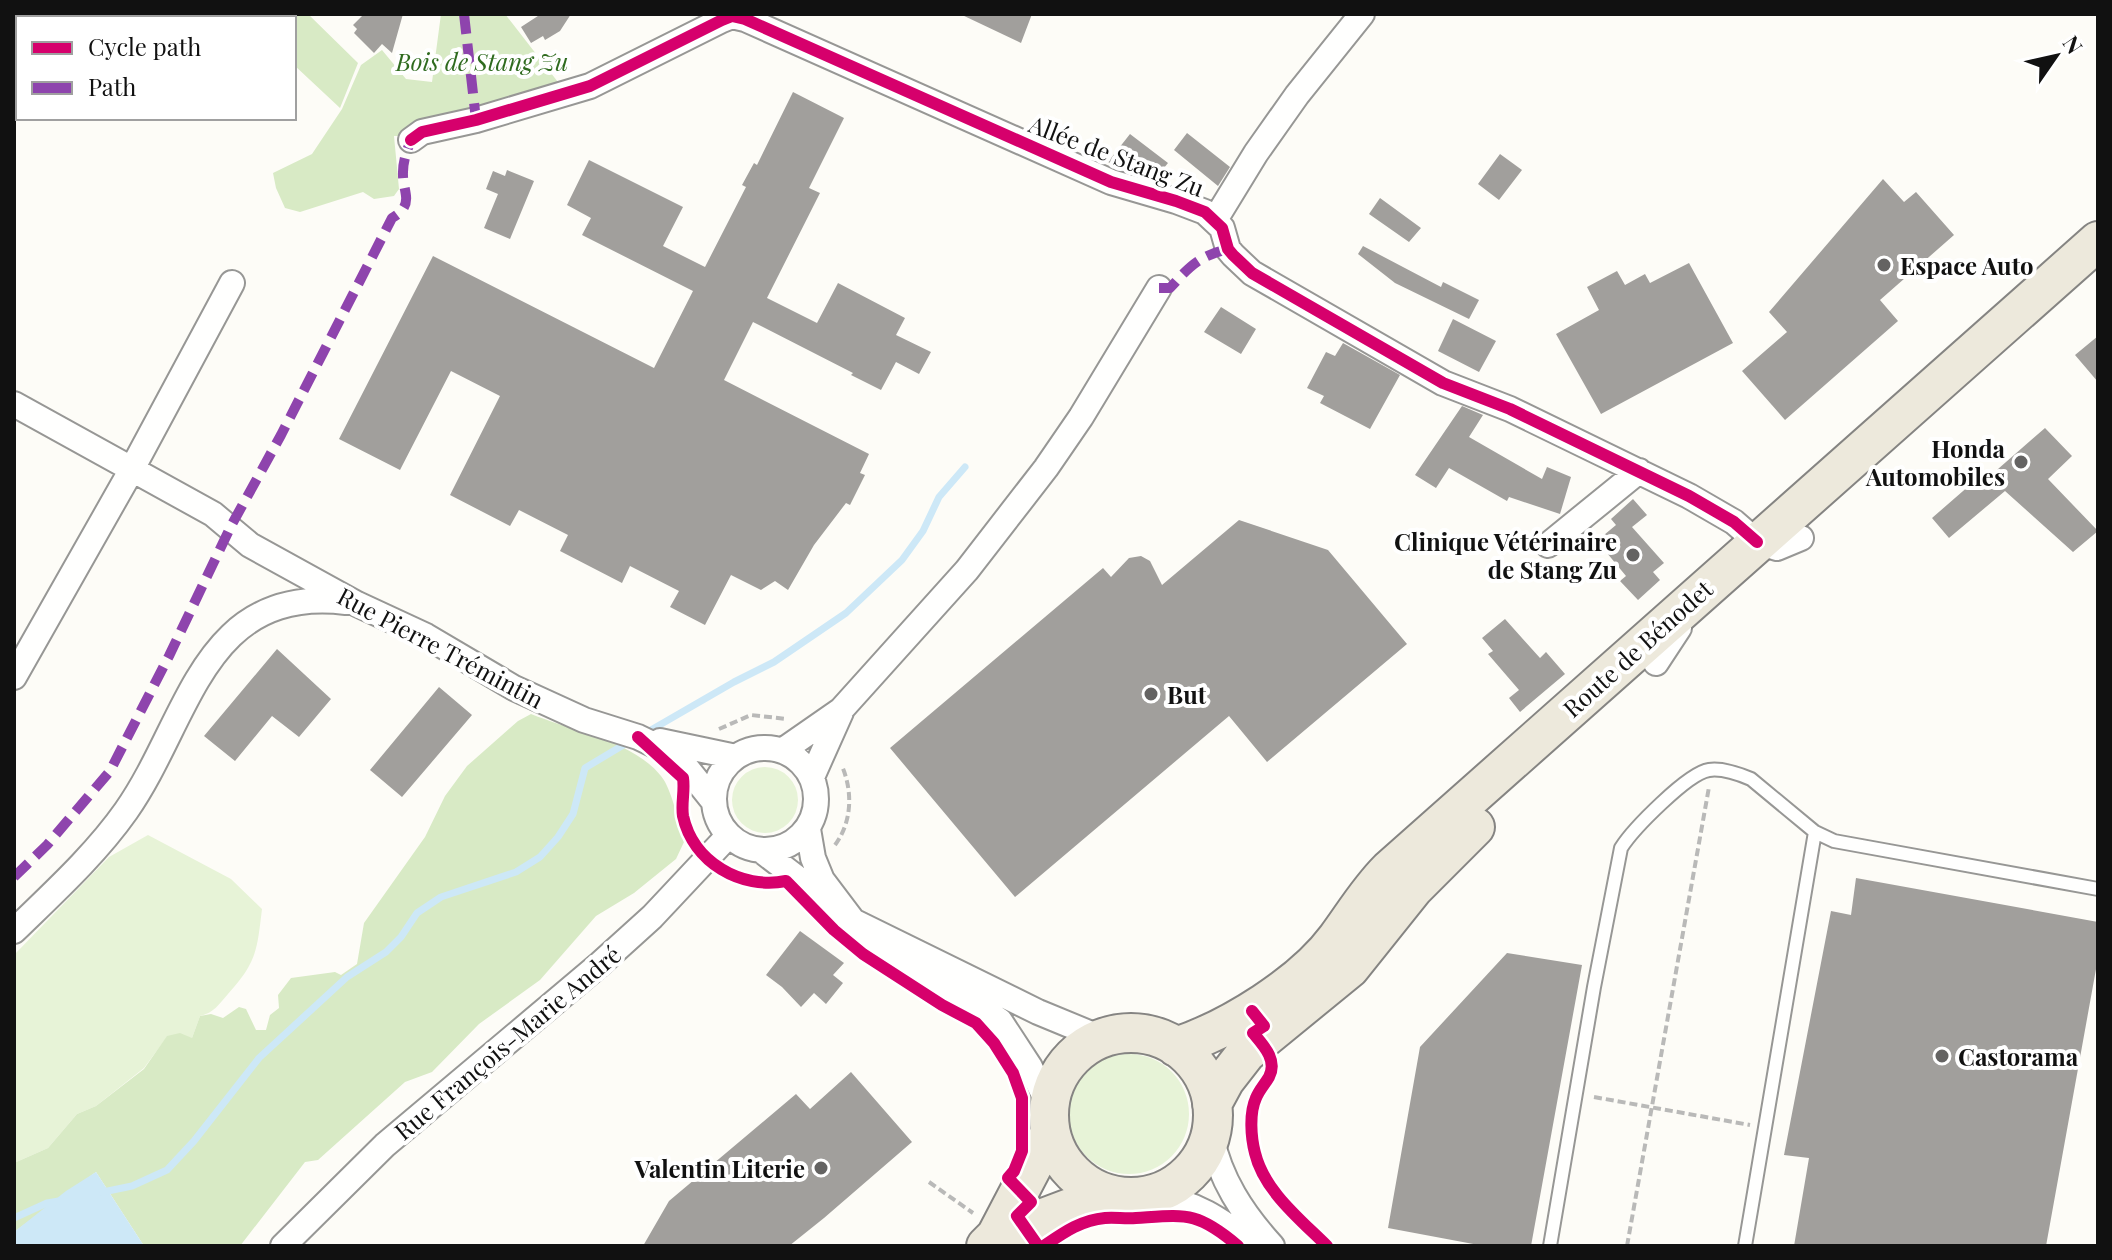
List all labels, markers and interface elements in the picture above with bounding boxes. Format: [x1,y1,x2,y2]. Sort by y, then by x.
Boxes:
legend [16,16,296,120]
north arrow [2016,16,2096,96]
text: N [2057,29,2090,59]
text: Cycle path [88,30,201,62]
park label: Bois de Stang Zu [395,45,568,77]
text: Path [88,70,136,102]
street label: Allée de Stang Zu [1024,107,1209,203]
place label: Espace Auto [1900,249,2034,281]
marker: Espace Auto [1875,256,1893,274]
place label: Honda Automobiles [1865,432,2006,492]
marker: Honda Automobiles [2012,453,2030,471]
place label: Clinique Vétérinaire de Stang Zu [1394,525,1617,585]
marker: Clinique Vétérinaire de Stang Zu [1624,546,1642,564]
street label: Route de Bénodet [1556,572,1719,724]
street label: Rue Pierre Trémintin [332,579,550,715]
place label: But [1167,678,1207,710]
marker: But [1142,685,1160,703]
street label: Rue François-Marie André [387,938,627,1146]
place label: Castorama [1958,1040,2079,1072]
marker: Castorama [1933,1047,1951,1065]
place label: Valentin Literie [634,1152,805,1184]
marker: Valentin Literie [812,1159,830,1177]

